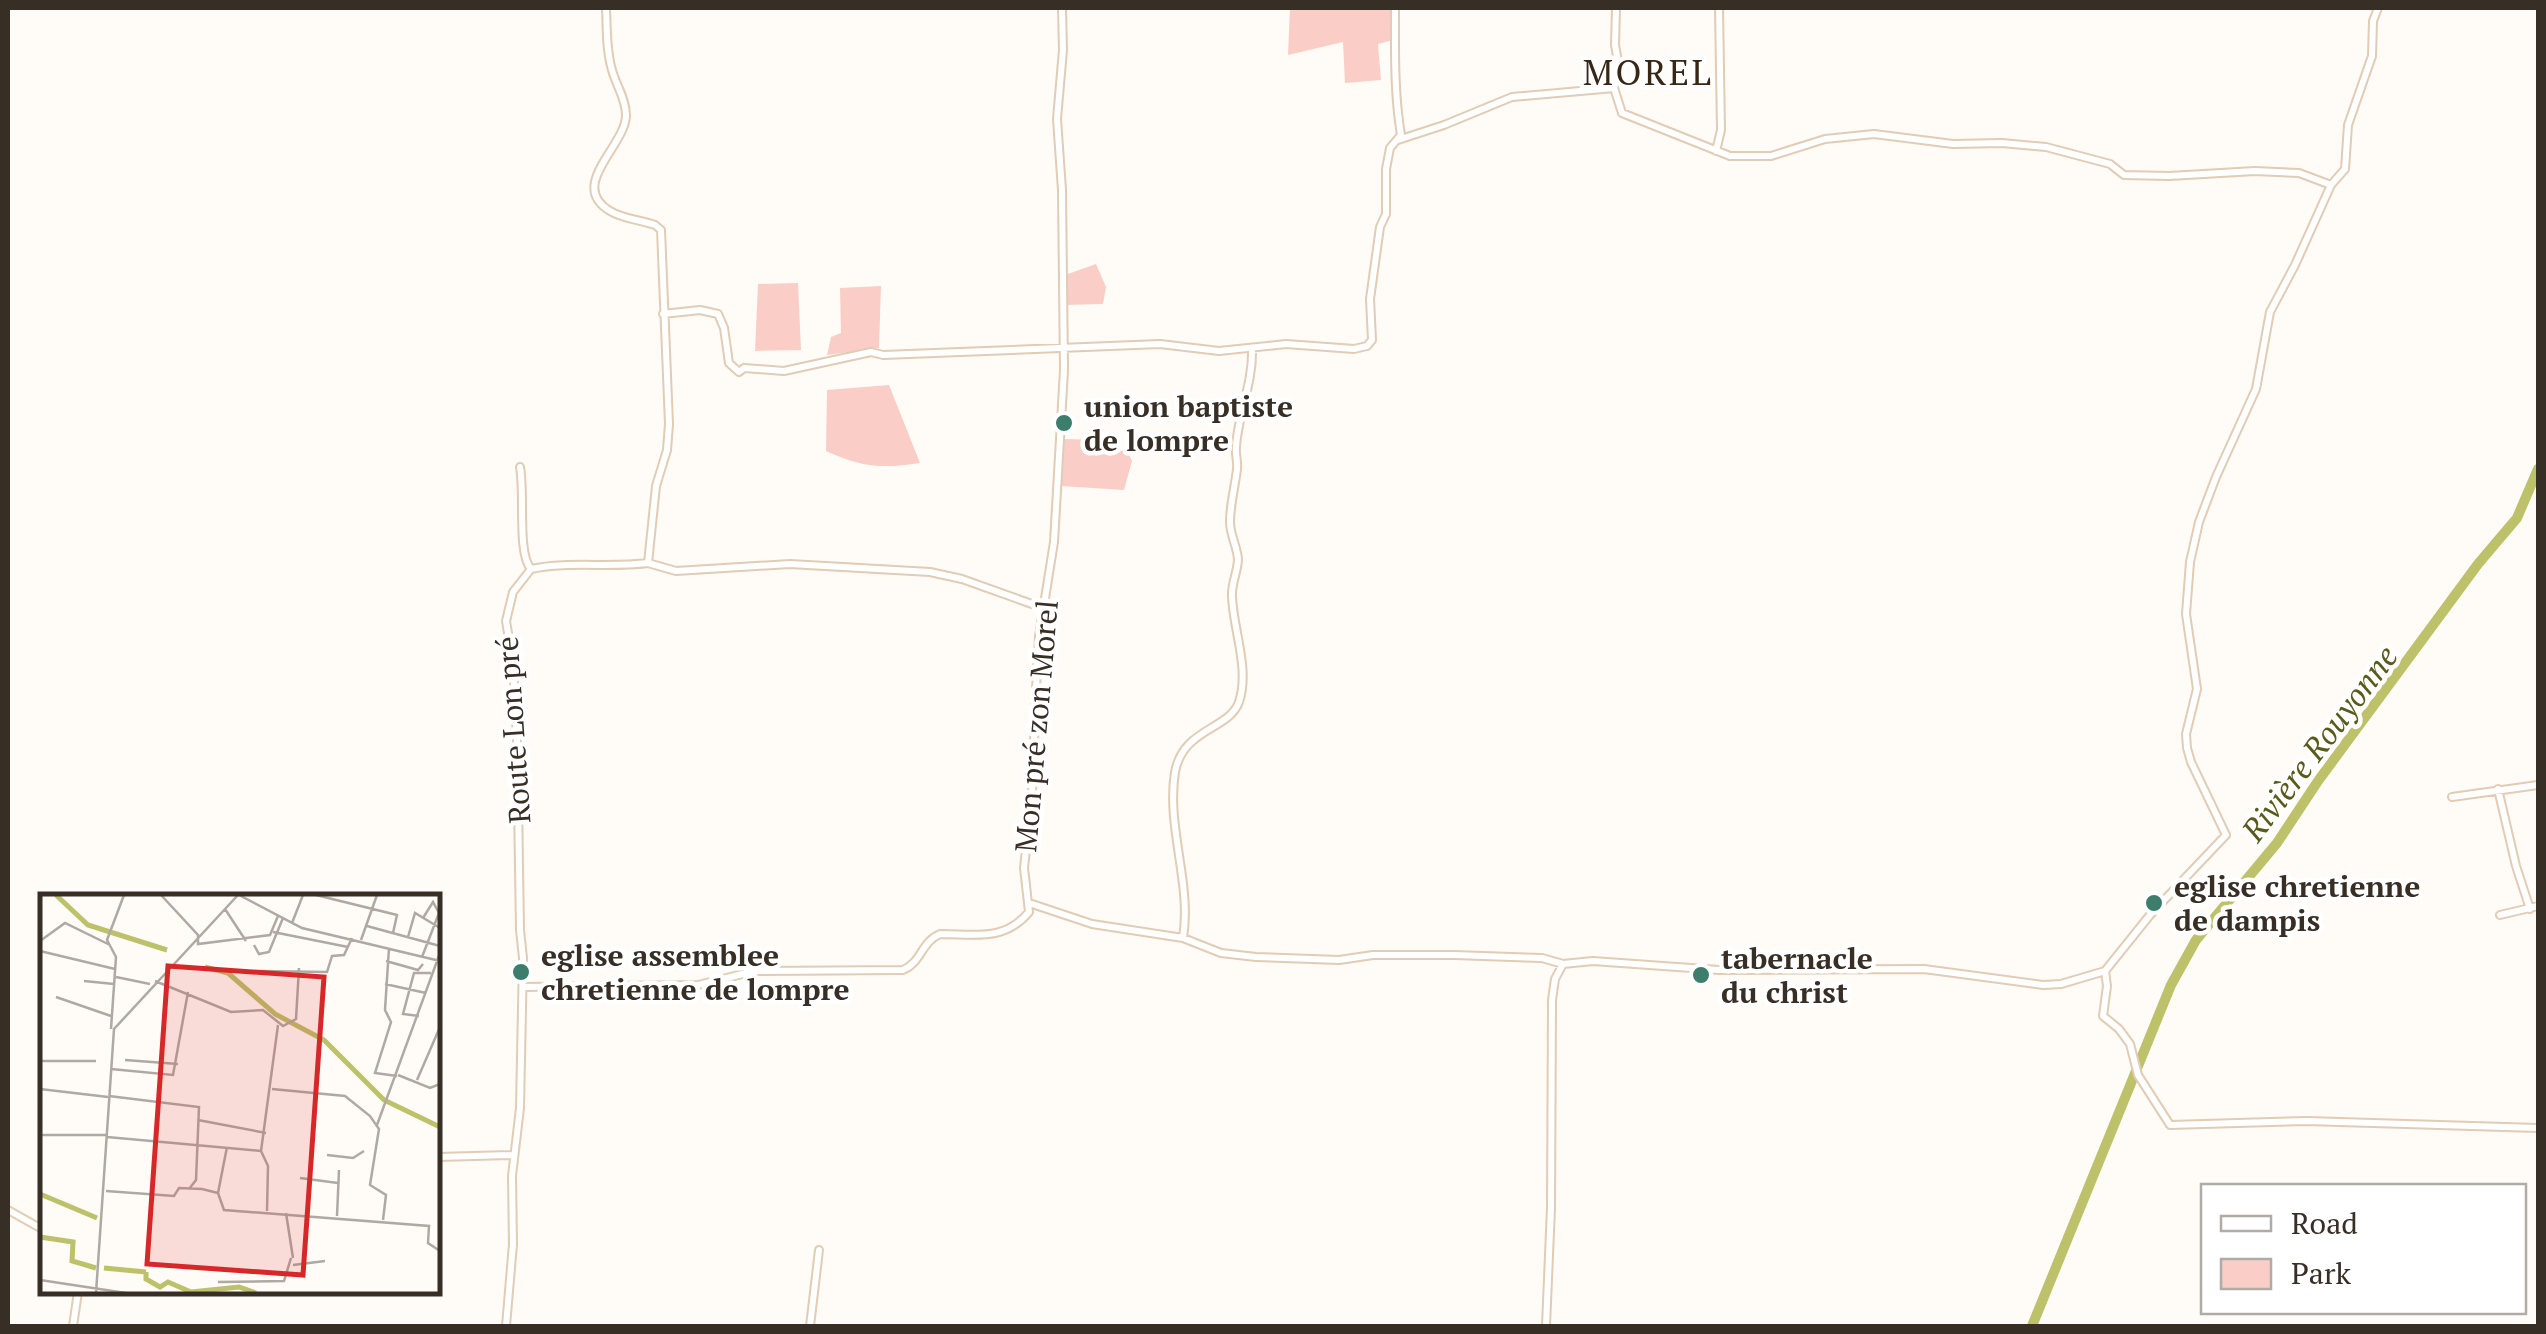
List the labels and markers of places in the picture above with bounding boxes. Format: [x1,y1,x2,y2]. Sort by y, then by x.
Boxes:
place label: union baptiste de lompre [1084,386,1293,460]
marker: union baptiste de lompre [1053,412,1075,434]
place label: eglise chretienne de dampis [2174,866,2420,940]
marker: eglise chretienne de dampis [2143,892,2165,914]
place label: eglise assemblee chretienne de lompre [541,935,850,1009]
place label: tabernacle du christ [1721,938,1873,1012]
marker: eglise assemblee chretienne de lompre [510,961,532,983]
marker: tabernacle du christ [1690,964,1712,986]

